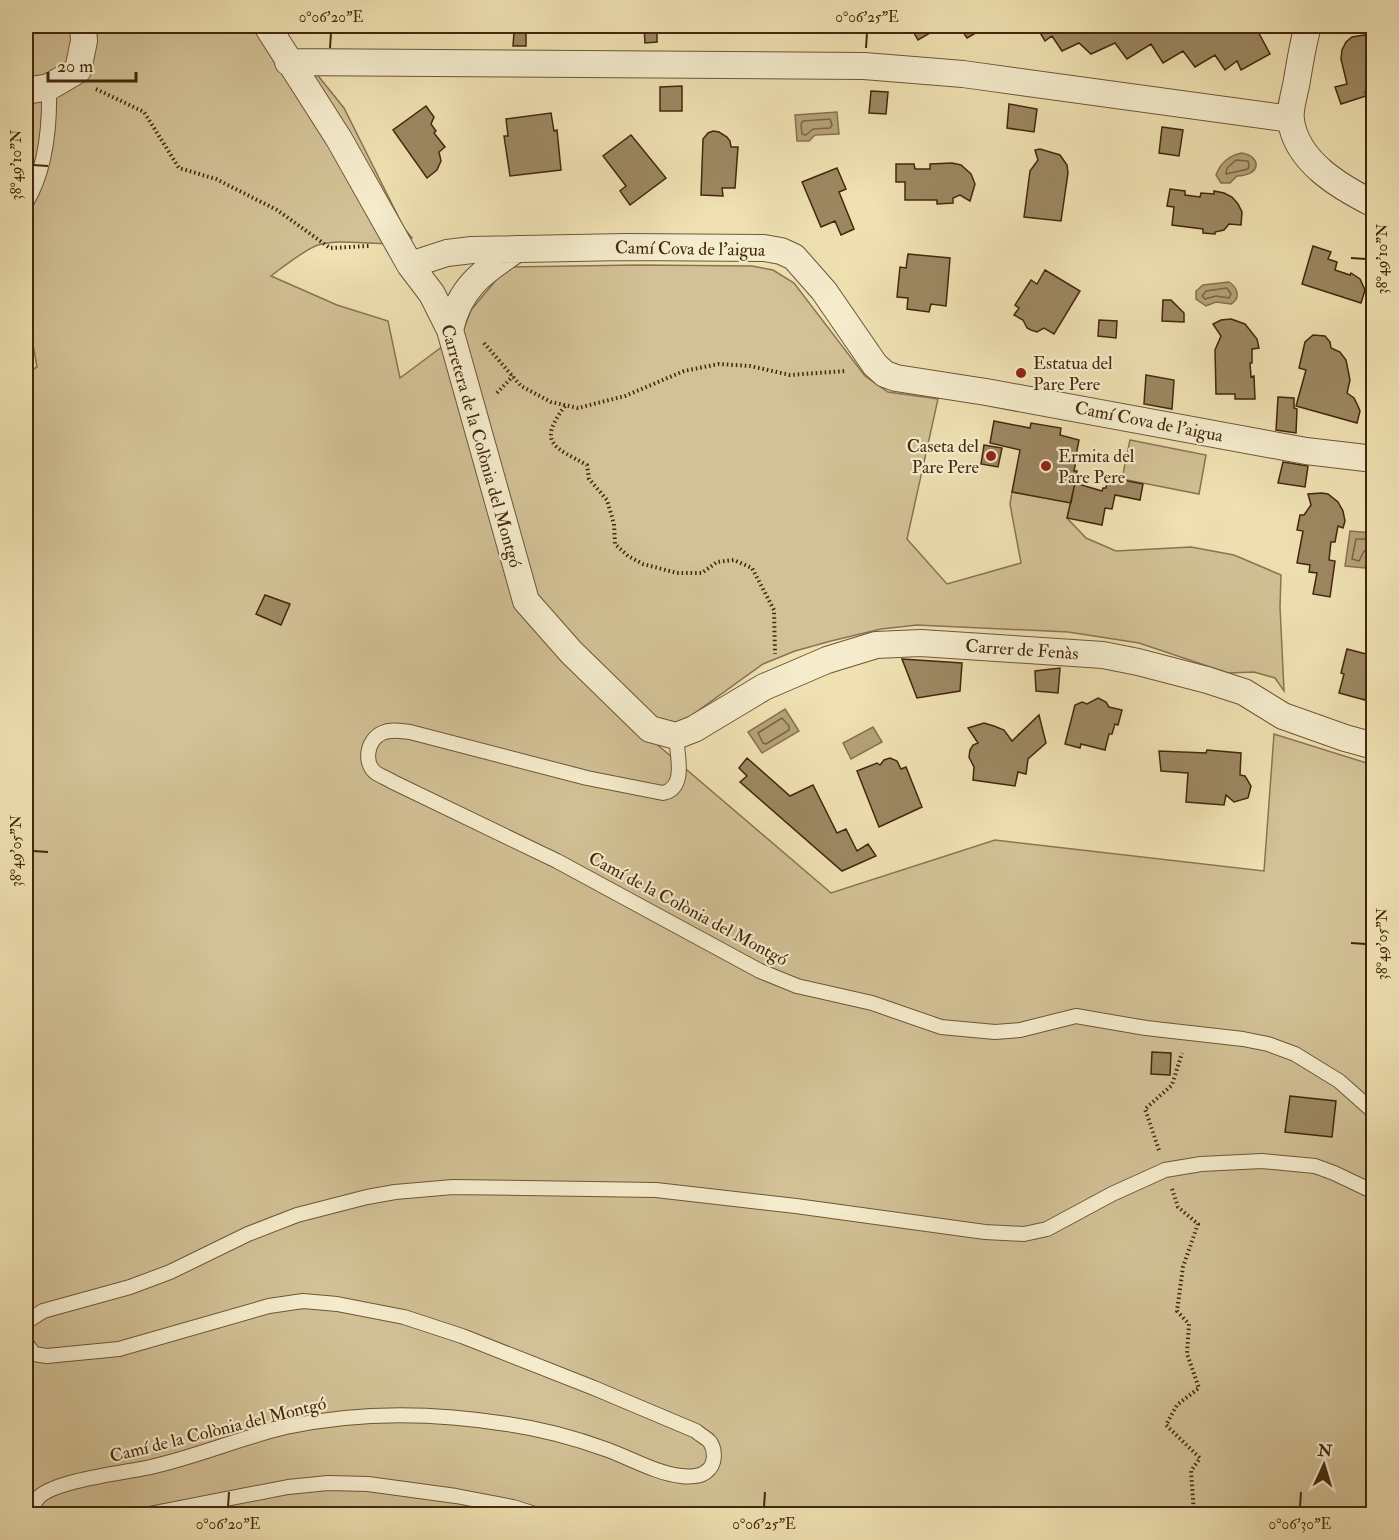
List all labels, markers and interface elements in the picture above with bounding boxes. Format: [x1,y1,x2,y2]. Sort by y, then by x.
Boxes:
text: 0°06'20"E [299,8,364,27]
text: 0°06'25"E [835,8,899,27]
scale bar [48,45,136,83]
text: 20 m [57,55,93,78]
text: 38°49'10"N [7,129,26,200]
text: 38°49'10"N [1373,223,1392,294]
street label: Camí Cova de l'aigua [615,236,766,262]
street label: Carretera de la Colònia del Montgó [435,322,527,571]
place label: Estatua del Pare Pere [1033,352,1113,396]
marker: Estatua del Pare Pere [1014,366,1028,380]
street label: Camí Cova de l'aigua [1073,396,1226,448]
place label: Caseta del Pare Pere [907,435,979,479]
place label: Ermita del Pare Pere [1058,445,1135,489]
marker: Caseta del Pare Pere [984,449,998,463]
marker: Ermita del Pare Pere [1039,459,1053,473]
street label: Carrer de Fenàs [965,635,1079,665]
text: 38°49'05"N [7,814,26,887]
street label: Camí de la Colònia del Montgó [584,847,792,971]
text: 38°49'05"N [1373,907,1392,980]
street label: Camí de la Colònia del Montgó [107,1392,329,1468]
north arrow [1294,1435,1354,1495]
text: N [1316,1440,1333,1462]
text: 0°06'20"E [196,1515,261,1534]
text: 0°06'25"E [732,1515,796,1534]
text: 0°06'30"E [1269,1515,1332,1534]

